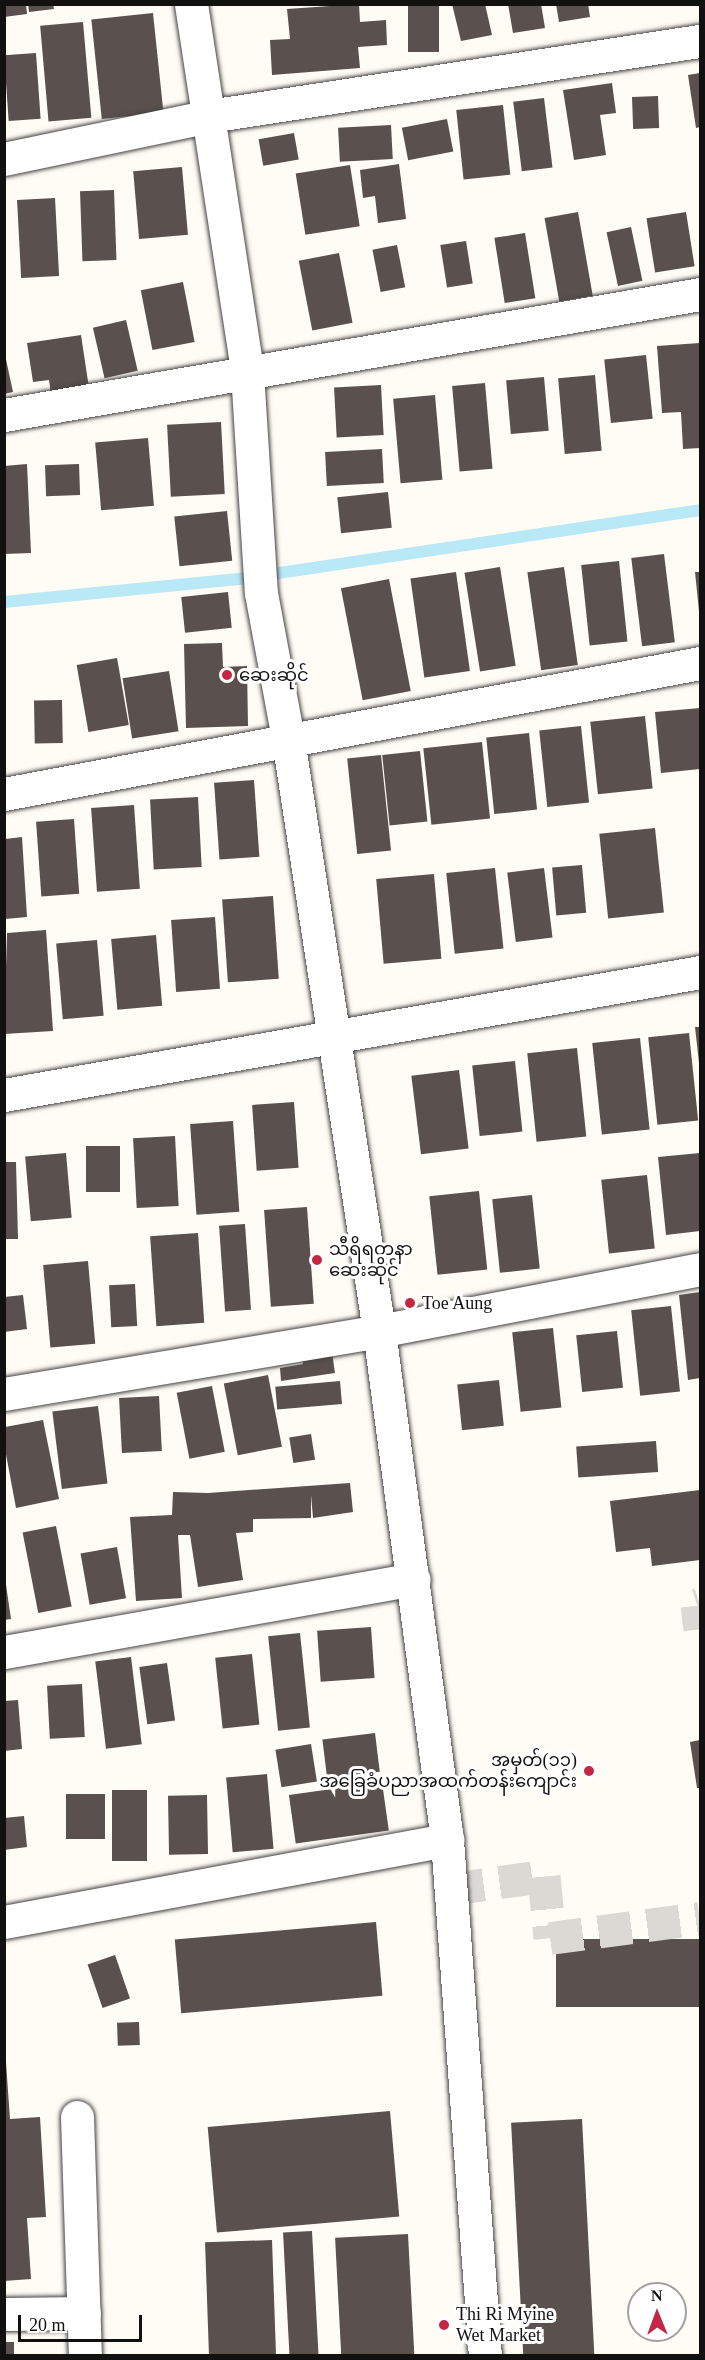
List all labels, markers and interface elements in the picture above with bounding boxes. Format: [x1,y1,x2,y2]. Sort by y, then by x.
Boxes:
place label: ဆေးဆိုင် [239,664,309,686]
marker: ဆေးဆိုင် [220,668,234,682]
place label: သီရိရတနာ ဆေးဆိုင် [329,1239,413,1282]
marker: သီရိရတနာ ဆေးဆိုင် [310,1253,324,1267]
place label: Toe Aung [422,1292,493,1314]
marker: Toe Aung [403,1296,417,1310]
place label: အမှတ်(၁၁) အခြေခံပညာအထက်တန်းကျောင်း [319,1750,577,1792]
marker: အမှတ်(၁၁) အခြေခံပညာအထက်တန်းကျောင်း [582,1764,596,1778]
north arrow [627,2282,687,2342]
text: N [651,2287,663,2304]
scale bar [21,2303,146,2341]
place label: Thi Ri Myine Wet Market [456,2304,554,2346]
text: 20 m [29,2315,66,2335]
marker: Thi Ri Myine Wet Market [437,2318,451,2332]

